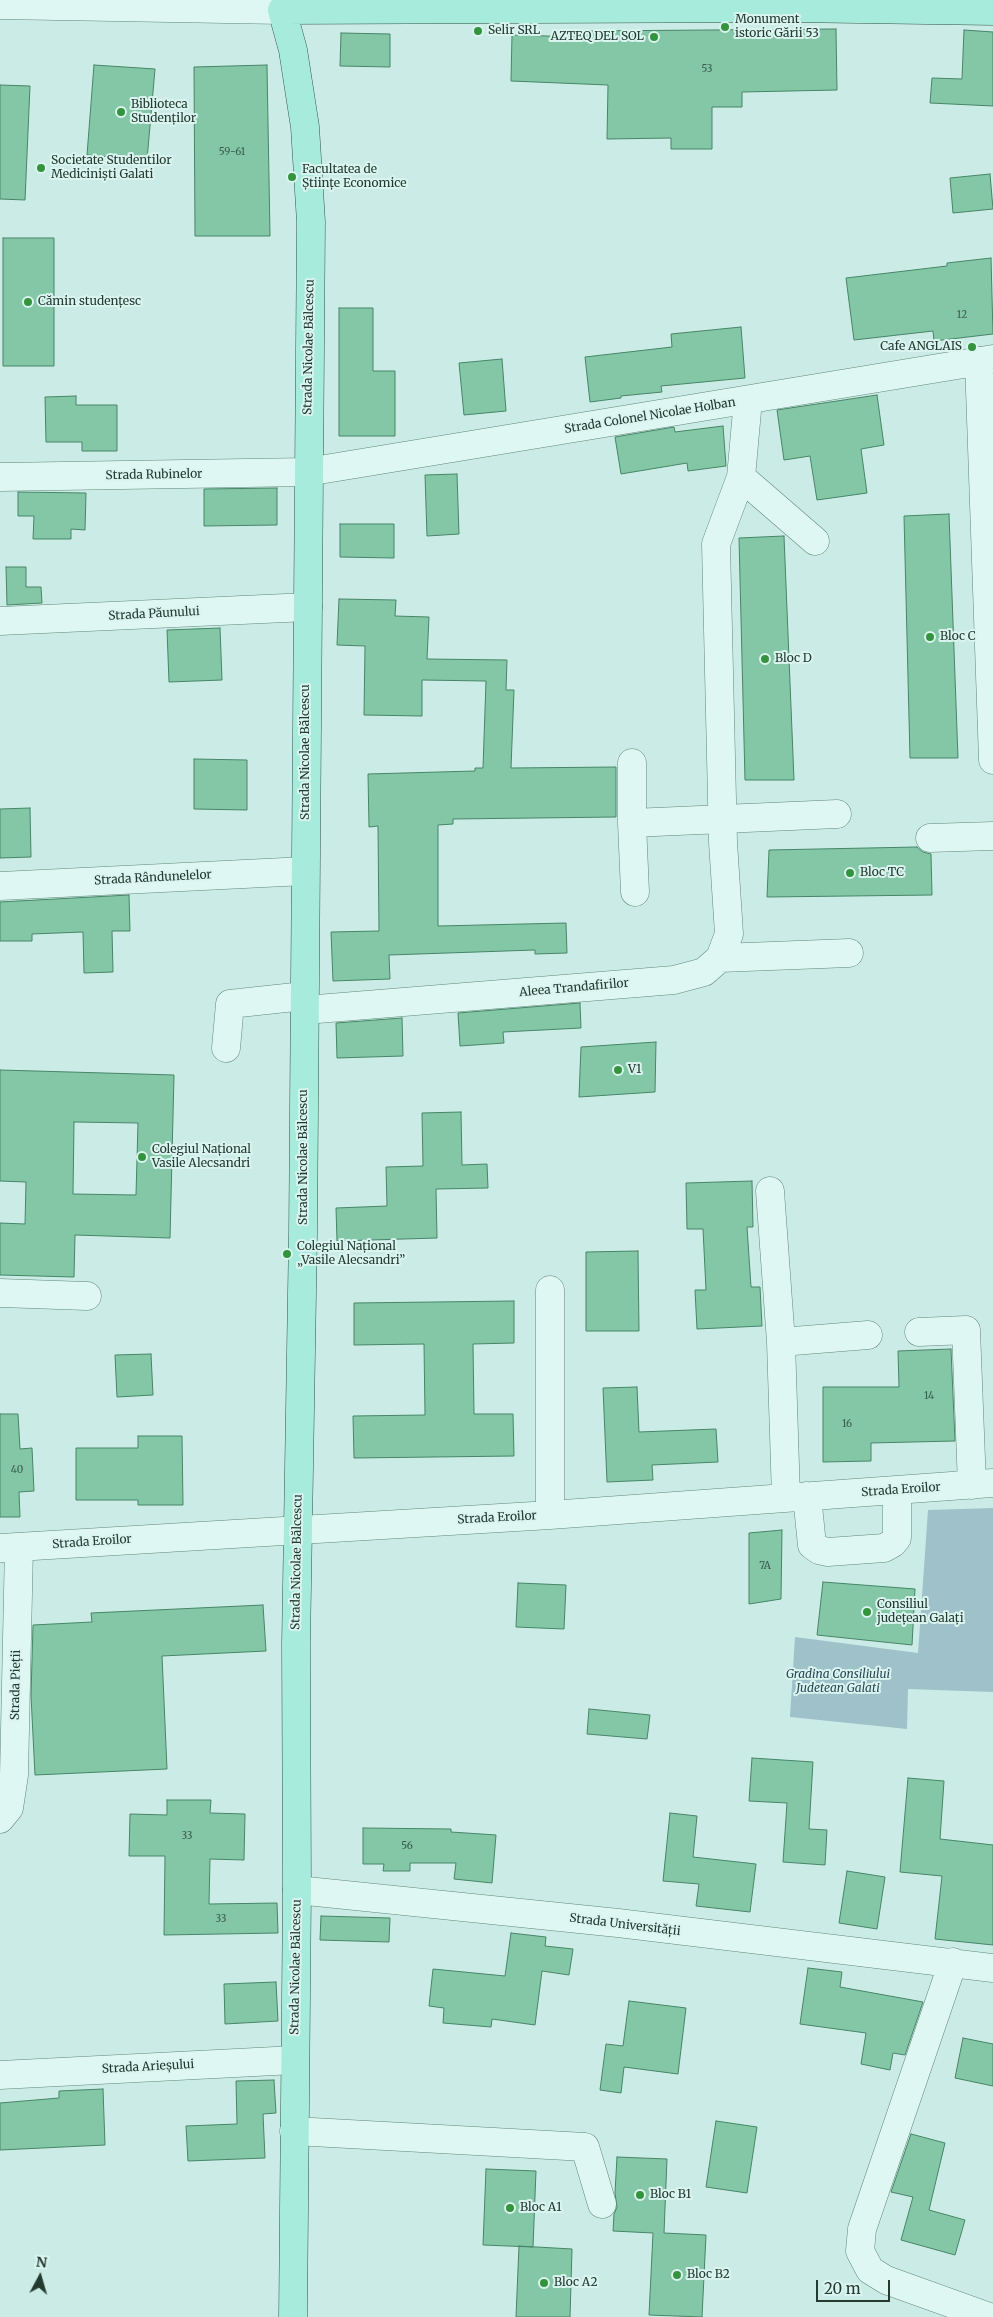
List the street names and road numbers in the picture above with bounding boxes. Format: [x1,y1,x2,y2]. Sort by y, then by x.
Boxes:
street label: Strada Nicolae Bălcescu [301,279,317,415]
street label: Strada Colonel Nicolae Holban [563,395,737,437]
street label: Strada Rubinelor [105,467,203,483]
street label: Strada Păunului [108,604,200,624]
street label: Strada Nicolae Bălcescu [299,684,313,820]
street label: Strada Rândunelelor [94,868,212,888]
street label: Aleea Trandafirilor [519,976,629,1000]
street label: Strada Nicolae Bălcescu [297,1089,311,1225]
street label: Strada Eroilor [861,1480,941,1500]
street label: Strada Nicolae Bălcescu [289,1494,305,1630]
street label: Strada Eroilor [457,1509,537,1527]
street label: Strada Eroilor [52,1532,132,1552]
street label: Strada Pieții [8,1650,24,1720]
street label: Strada Nicolae Bălcescu [288,1899,304,2035]
street label: Strada Universității [569,1911,681,1939]
street label: Strada Arieșului [101,2057,195,2077]

